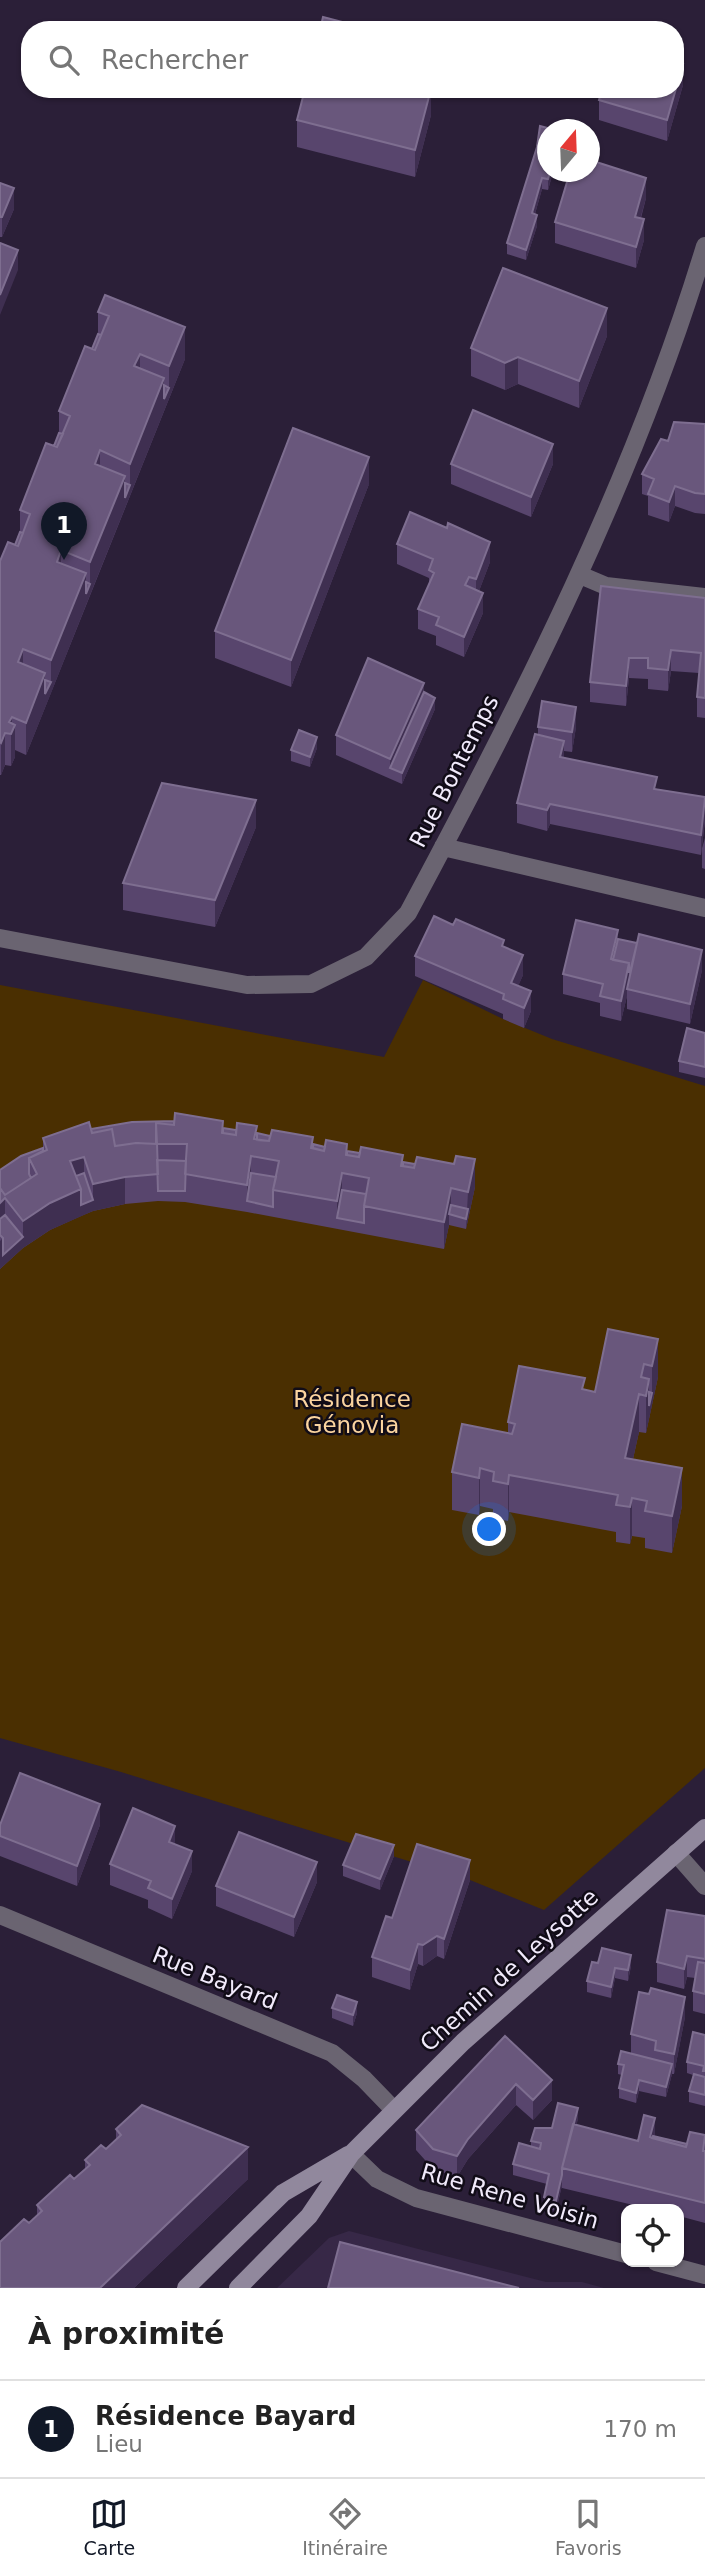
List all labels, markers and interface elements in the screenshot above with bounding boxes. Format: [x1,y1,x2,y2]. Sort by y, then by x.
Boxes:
search box [21,21,684,98]
icon: search [45,41,83,79]
text: Rechercher [101,45,248,75]
north arrow [537,119,600,182]
pin: 1 [41,502,87,560]
street label: Rue Bontemps [404,690,504,852]
park label: Résidence Génovia [293,1386,411,1438]
your location [472,1512,506,1546]
street label: Chemin de Leysotte [415,1883,603,2057]
street label: Rue Bayard [149,1941,281,2015]
street label: Rue Rene Voisin [418,2158,602,2234]
map controls [621,2204,684,2267]
button: locate [621,2204,684,2267]
text: À proximité [28,2316,224,2351]
text: Résidence Bayard [95,2401,356,2431]
text: 1 [43,2416,59,2442]
text: 170 m [603,2416,677,2442]
text: Lieu [95,2431,143,2457]
tab: Carte [83,2495,135,2559]
tab: Itinéraire [302,2495,388,2559]
tab: Favoris [555,2495,622,2559]

